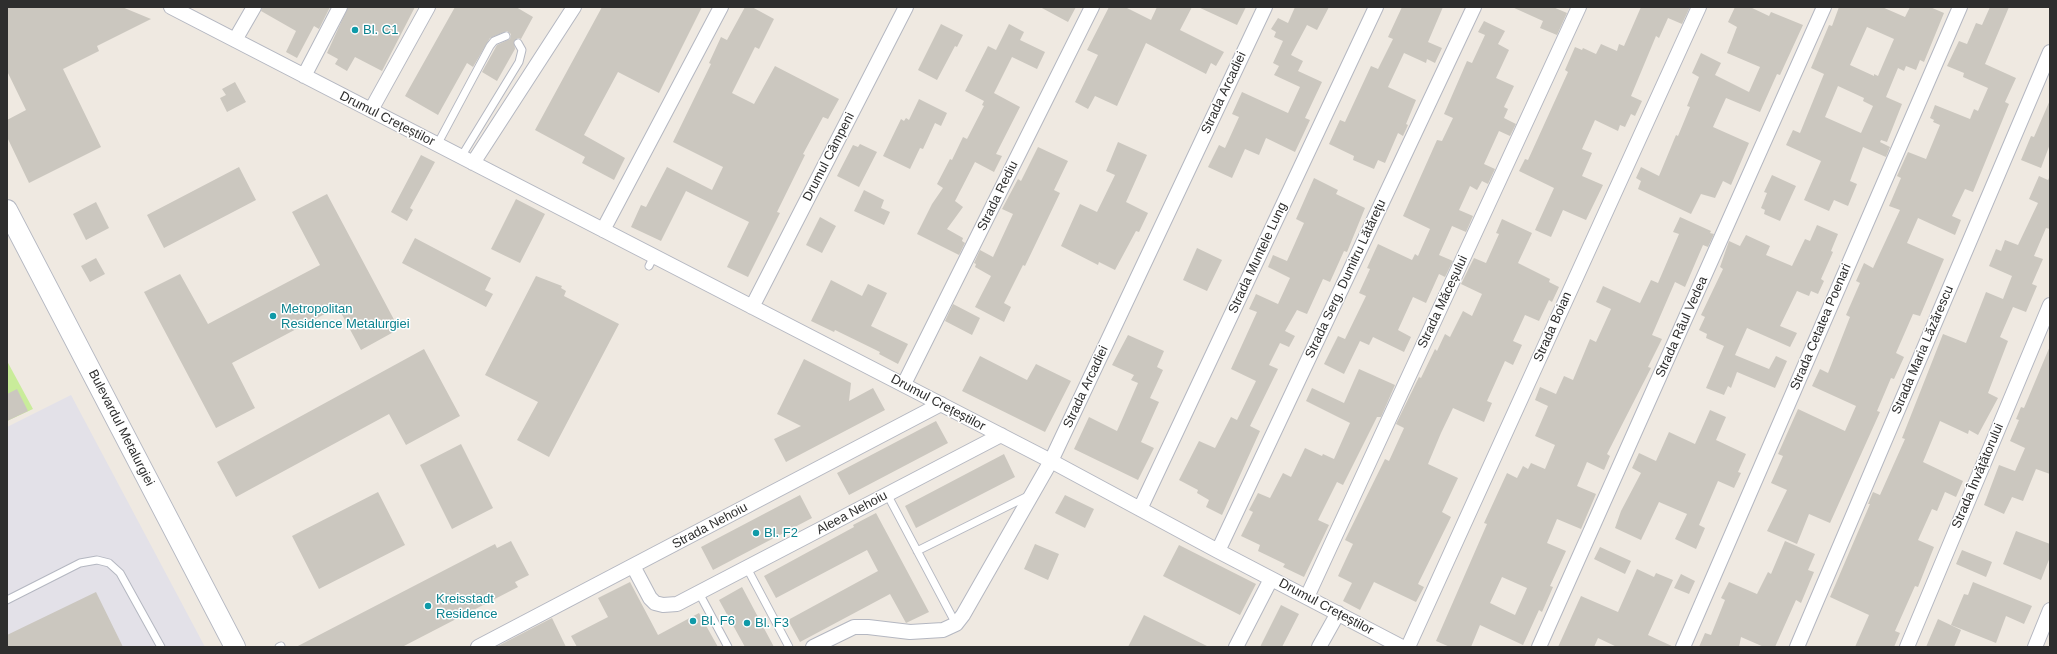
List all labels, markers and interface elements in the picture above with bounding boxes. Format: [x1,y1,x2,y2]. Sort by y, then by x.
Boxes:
place label: Bl. C1 [363,22,398,38]
marker: Bl. C1 [350,25,360,35]
street label: Strada Arcadiei [1198,49,1250,137]
street label: Drumul Crețeștilor [337,88,437,150]
street label: Drumul Câmpeni [800,110,858,204]
street label: Strada Rediu [974,158,1022,234]
street label: Strada Serg. Dumitru Lătărețu [1302,197,1390,361]
street label: Strada Muntele Lung [1225,200,1291,316]
street label: Strada Măceșului [1415,253,1471,351]
street label: Strada Cetatea Poenari [1787,261,1855,393]
street label: Strada Râul Vedea [1653,274,1711,380]
street label: Strada Maria Lăzărescu [1889,283,1957,417]
street label: Strada Boian [1531,289,1575,365]
place label: Metropolitan Residence Metalurgiei [281,301,410,332]
marker: Metropolitan Residence Metalurgiei [268,311,278,321]
street label: Strada Arcadiei [1060,343,1112,431]
street label: Bulevardul Metalurgiei [85,367,157,489]
street label: Drumul Crețeștilor [888,372,988,434]
street label: Strada Învățătorului [1949,421,2007,531]
street label: Aleea Nehoiu [814,488,890,538]
street label: Strada Nehoiu [670,500,750,552]
place label: Bl. F2 [764,525,798,541]
marker: Bl. F2 [751,528,761,538]
street label: Drumul Crețeștilor [1276,576,1376,638]
place label: Kreisstadt Residence [436,591,497,622]
marker: Kreisstadt Residence [423,601,433,611]
place label: Bl. F6 [701,613,735,629]
place label: Bl. F3 [755,615,789,631]
marker: Bl. F6 [688,616,698,626]
marker: Bl. F3 [742,618,752,628]

